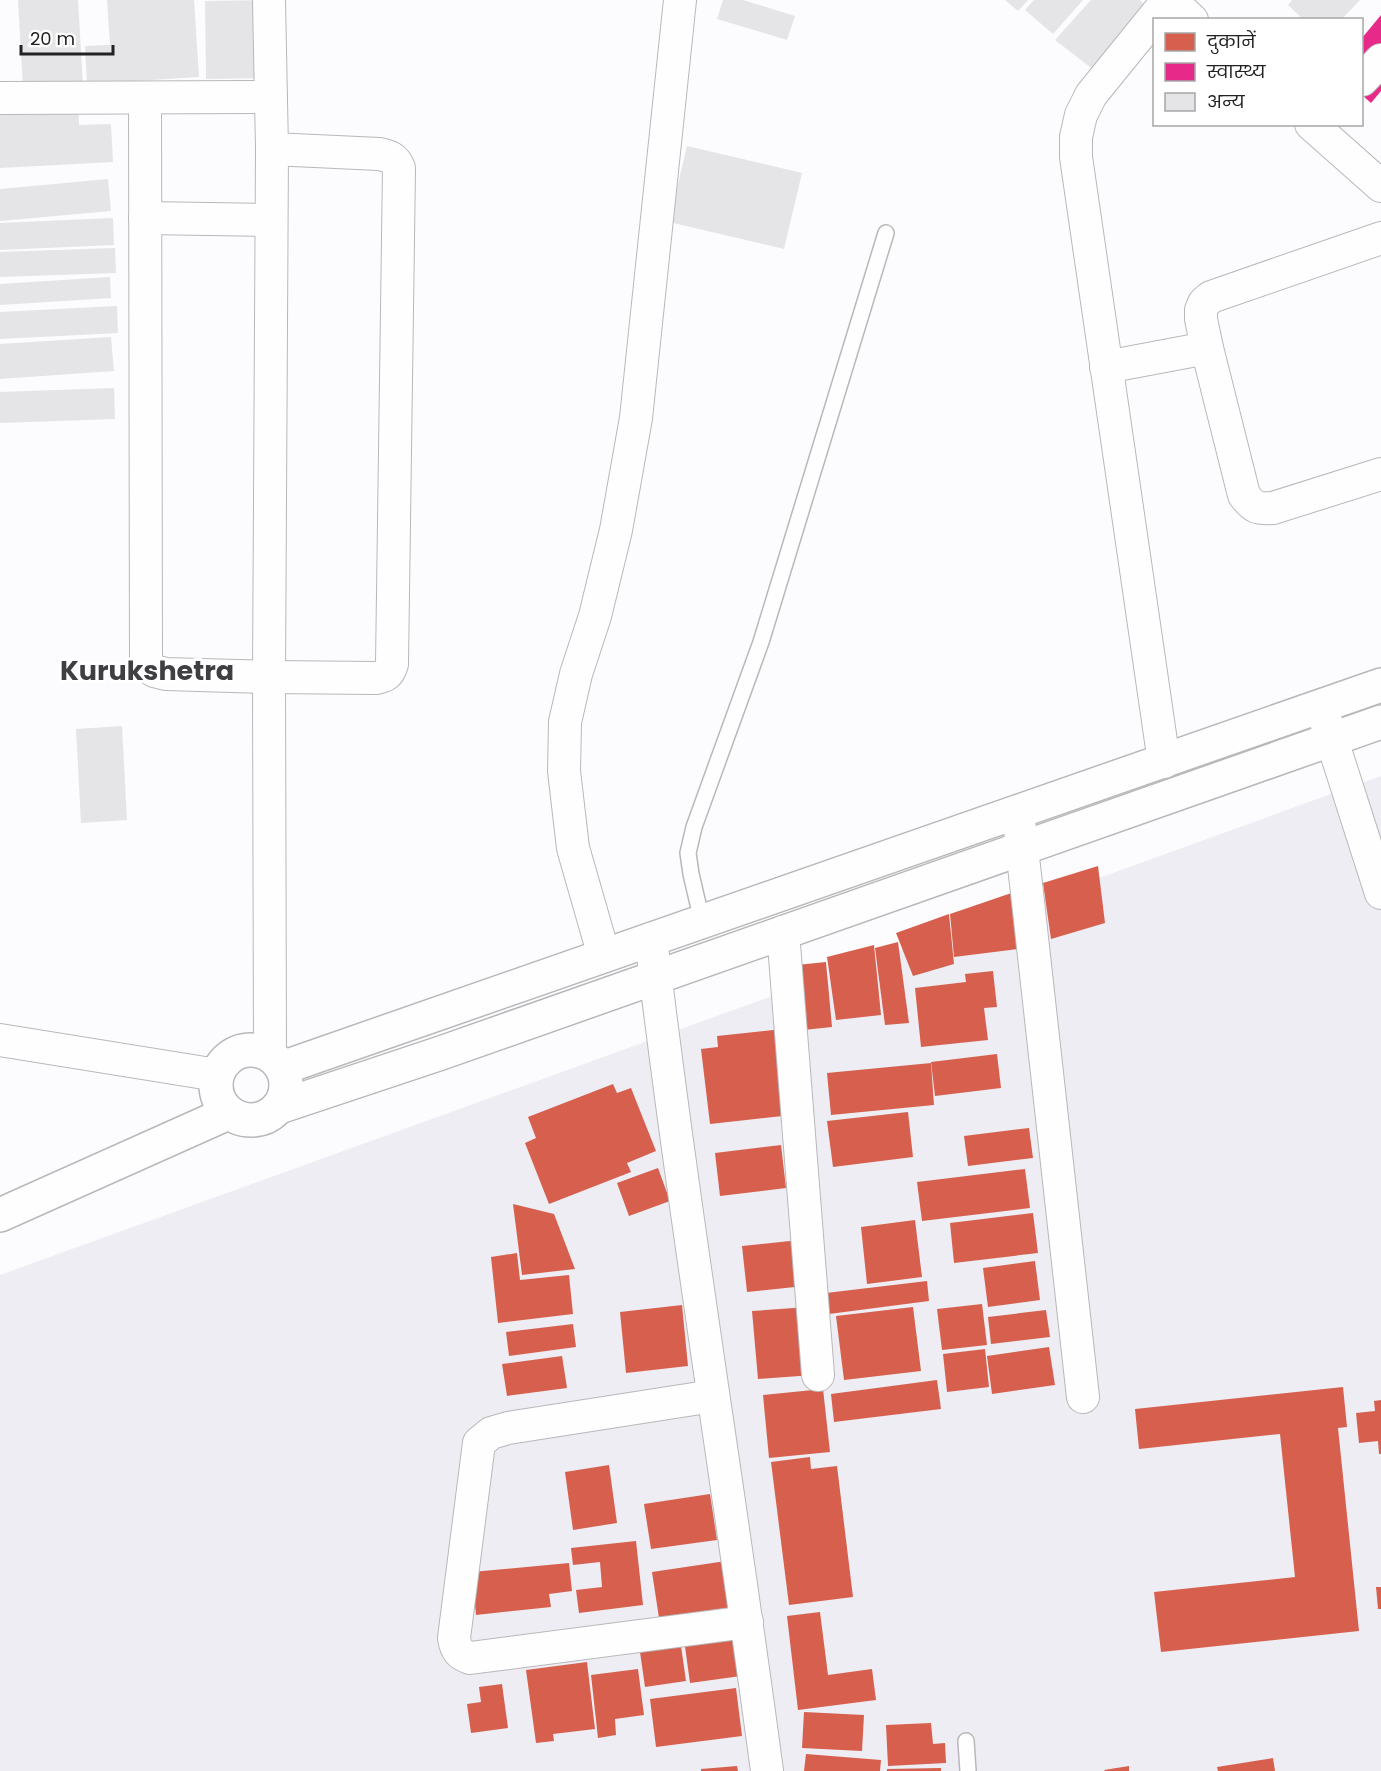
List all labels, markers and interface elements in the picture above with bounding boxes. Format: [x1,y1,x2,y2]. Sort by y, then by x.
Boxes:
scale bar [21,18,112,56]
legend [1153,18,1363,126]
text: 20 m [30,26,75,51]
text: दुकानें [1206,29,1256,55]
text: स्वास्थ्य [1206,59,1267,84]
text: अन्य [1207,89,1245,114]
district label: Kurukshetra [60,652,234,689]

